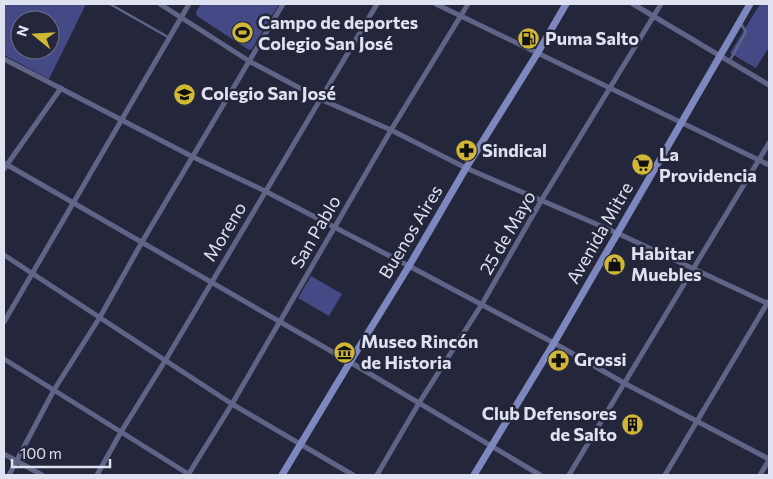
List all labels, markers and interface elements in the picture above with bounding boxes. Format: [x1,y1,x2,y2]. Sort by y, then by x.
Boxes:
north arrow [10,10,60,60]
place label: Campo de deportes Colegio San José [258,11,418,54]
sports icon: Campo de deportes Colegio San José [230,21,254,45]
text: N [12,23,32,38]
fuel station icon: Puma Salto [517,27,541,51]
place label: Puma Salto [545,27,639,49]
school or university icon: Colegio San José [173,82,197,106]
place label: Colegio San José [201,82,336,104]
pharmacy icon: Sindical [454,139,478,163]
place label: Sindical [482,139,547,161]
place label: La Providencia [659,143,757,186]
supermarket icon: La Providencia [631,153,655,177]
street label: Avenida Mitre [561,178,637,287]
street label: Buenos Aires [374,181,447,282]
street label: 25 de Mayo [474,187,540,278]
street label: San Pablo [286,191,345,272]
street label: Moreno [198,198,250,265]
place label: Habitar Muebles [631,242,701,285]
shop icon: Habitar Muebles [603,252,627,276]
place label: Museo Rincón de Historia [361,330,478,373]
museum icon: Museo Rincón de Historia [333,340,357,364]
pharmacy icon: Grossi [546,348,570,372]
place label: Grossi [574,348,627,370]
place label: Club Defensores de Salto [482,402,617,445]
building icon: Club Defensores de Salto [621,412,645,436]
scale bar [12,436,110,468]
text: 100 m [20,444,62,462]

